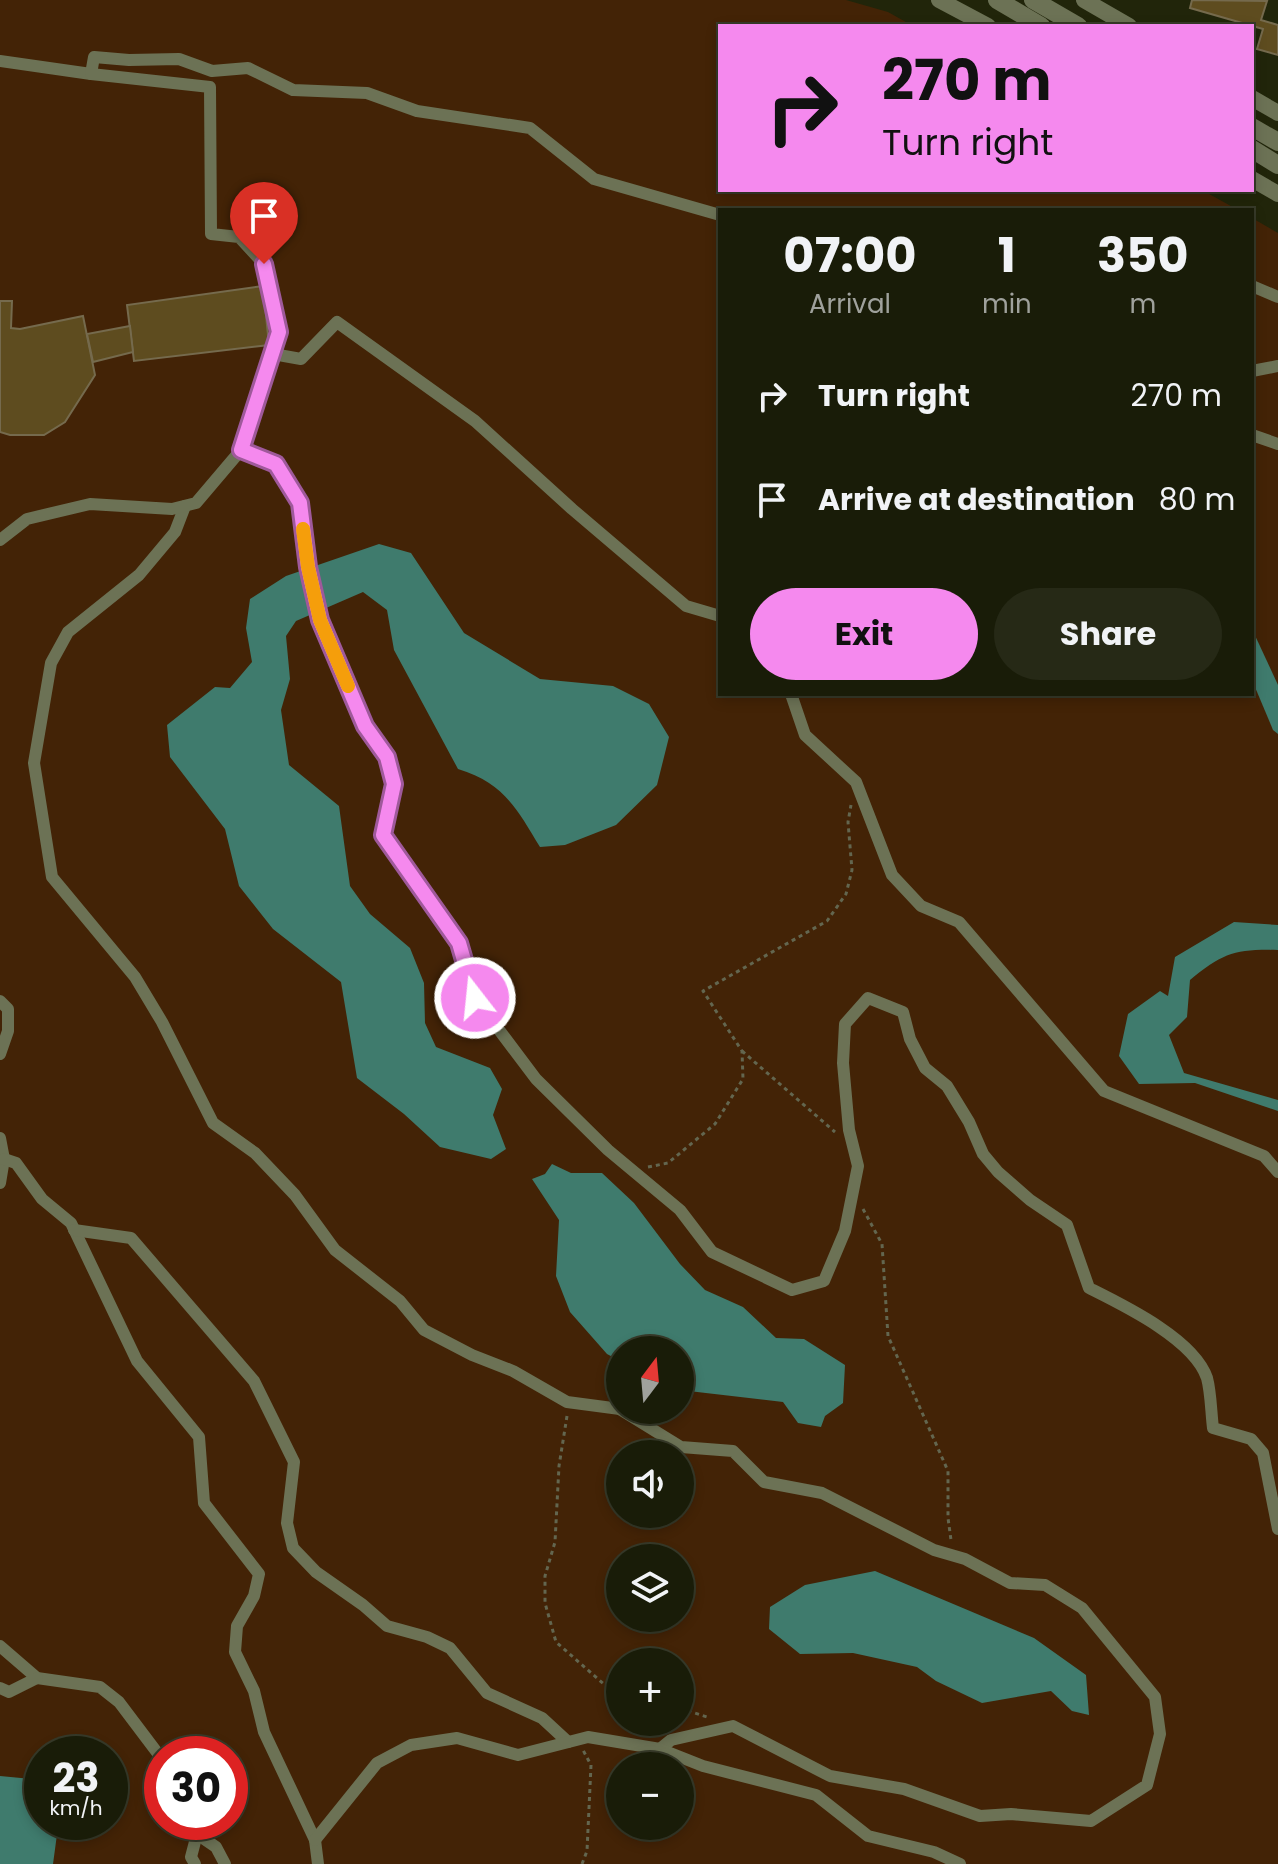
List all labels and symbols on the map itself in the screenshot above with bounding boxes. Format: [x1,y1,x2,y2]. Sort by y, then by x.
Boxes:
pin [230,182,298,264]
position arrow [433,956,517,1040]
north arrow [606,1336,694,1424]
speed limit sign: 30 [144,1736,248,1840]

